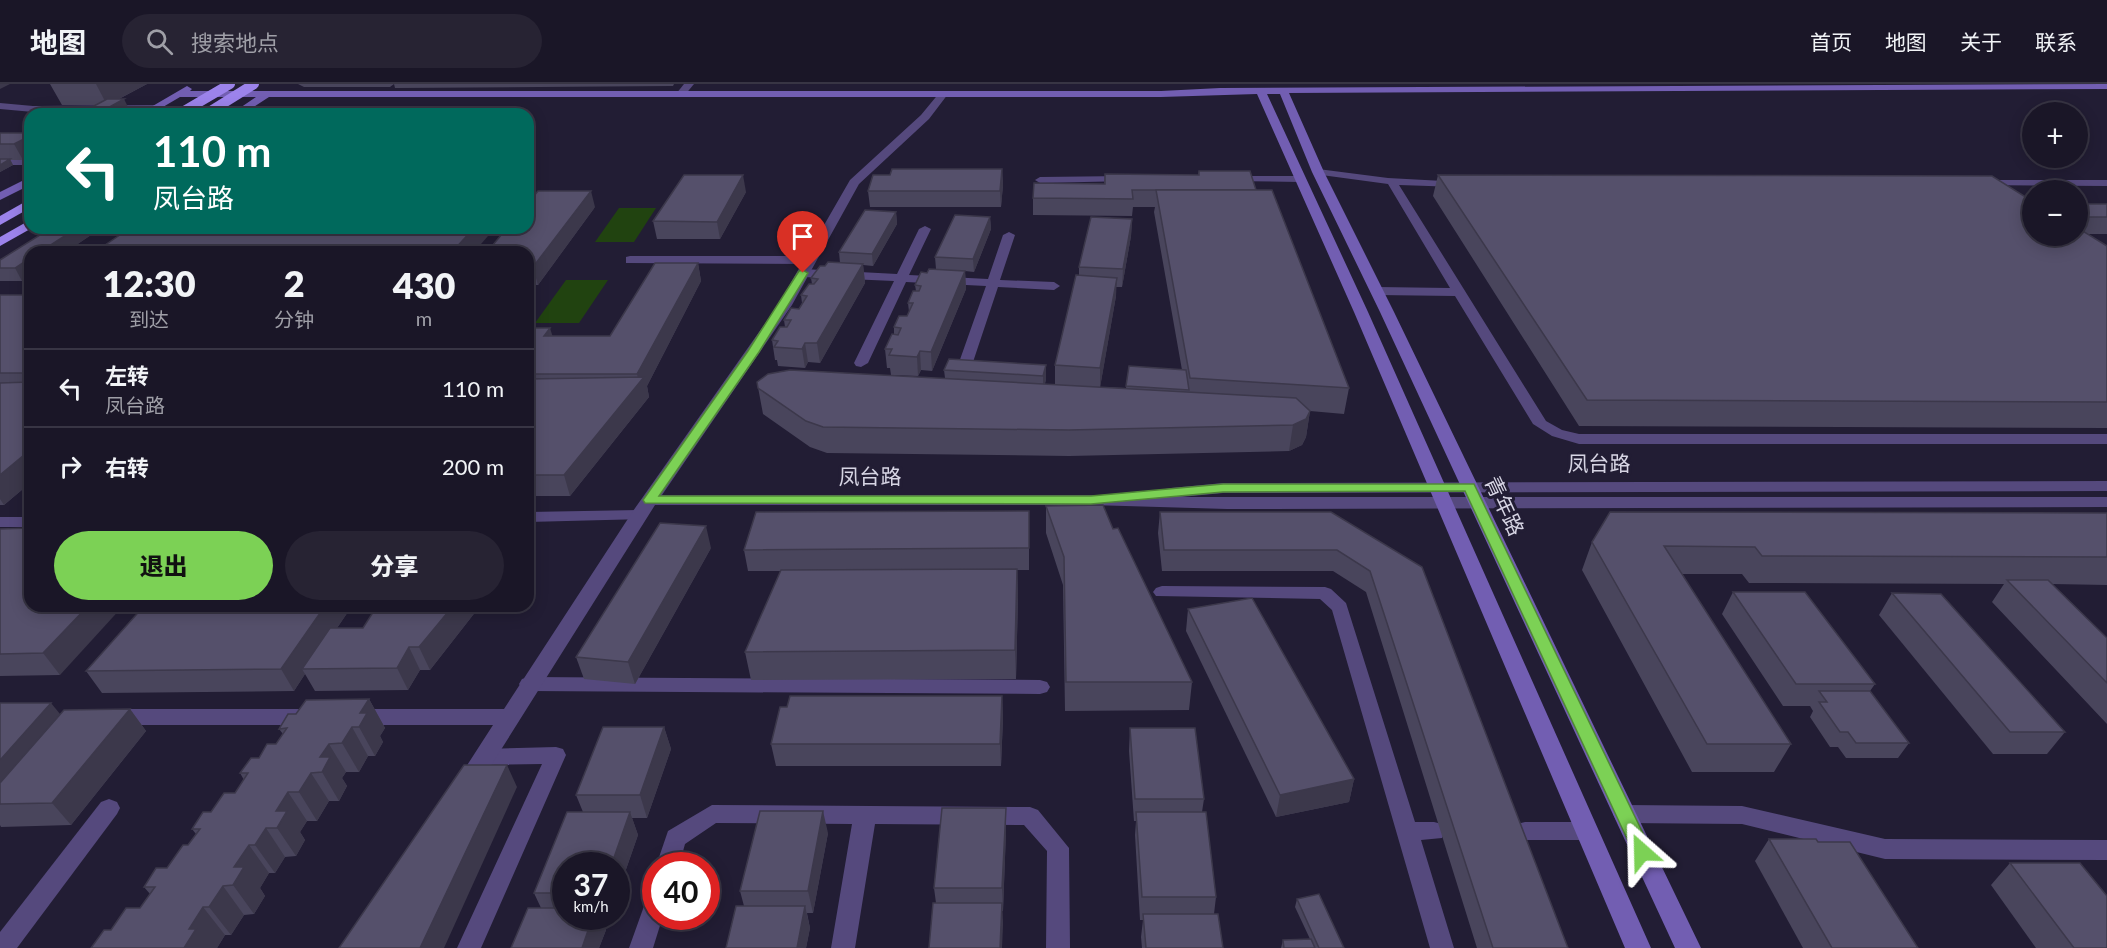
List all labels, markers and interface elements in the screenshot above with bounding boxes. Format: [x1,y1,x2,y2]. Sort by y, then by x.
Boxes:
search box [122,14,542,68]
text: 地图 [30,25,86,59]
icon: search [143,25,176,58]
text: 搜索地点 [191,29,279,56]
text: 首页 [1810,29,1852,54]
text: 地图 [1885,29,1927,54]
text: 关于 [1960,29,2002,54]
text: 联系 [2035,29,2077,54]
map controls [2022,102,2088,246]
button: + [2022,102,2088,168]
text: 110 m [153,126,271,176]
icon: left [54,132,132,210]
button: − [2022,180,2088,246]
text: 凤台路 [153,181,234,214]
pin [777,211,828,273]
icon: arrive [786,220,819,253]
text: 12:30 [103,261,196,305]
text: 2 [284,261,305,305]
text: 430 [393,263,455,307]
text: m [416,306,432,330]
text: 到达 [129,307,169,331]
text: 分钟 [274,307,314,331]
text: 左转 [105,362,149,389]
icon: left [54,372,87,405]
text: 110 m [442,375,504,402]
text: 凤台路 [105,393,165,417]
icon: right [54,450,87,483]
street label: 凤台路 [1568,450,1631,475]
text: 200 m [442,453,504,480]
text: 右转 [105,454,149,481]
street label: 凤台路 [839,463,902,488]
street label: 青年路 [1481,472,1530,539]
button: 退出 [54,531,273,600]
button: 分享 [285,531,504,600]
position arrow [1610,820,1674,884]
speed limit sign: 40 [642,852,720,930]
text: 37 [574,866,608,902]
text: km/h [573,897,609,915]

